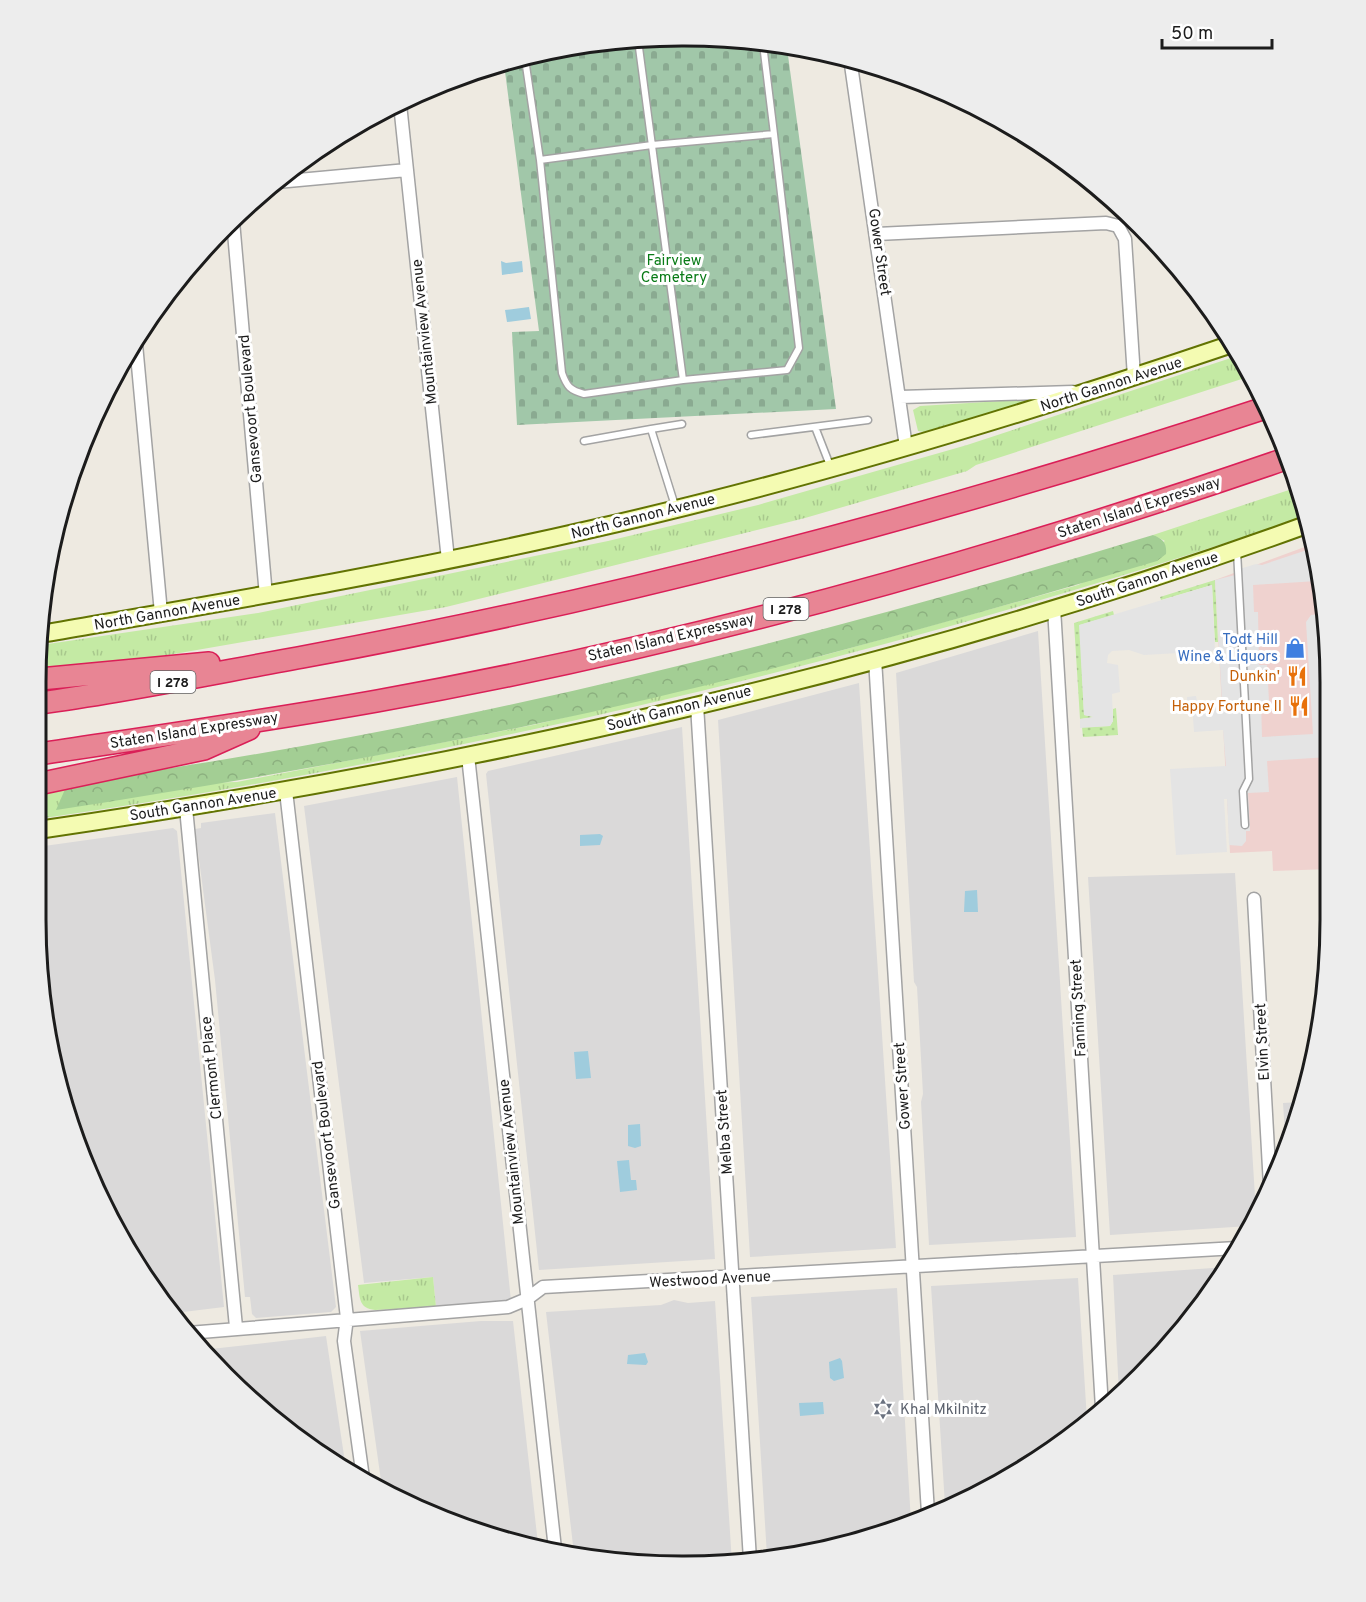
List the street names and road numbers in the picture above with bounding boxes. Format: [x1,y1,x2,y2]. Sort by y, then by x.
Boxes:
street label: Gower Street [863,207,894,297]
street label: Mountainview Avenue [408,258,443,405]
street label: Gansevoort Boulevard [236,334,267,484]
street label: North Gannon Avenue [1038,354,1185,417]
street label: Staten Island Expressway [1056,473,1223,544]
street label: North Gannon Avenue [569,490,717,545]
street label: South Gannon Avenue [1074,548,1221,612]
street label: North Gannon Avenue [93,591,242,636]
road number: I 278 [764,598,808,620]
street label: Staten Island Expressway [586,610,756,667]
road number: I 278 [150,671,195,693]
street label: South Gannon Avenue [605,682,754,737]
street label: Staten Island Expressway [109,709,280,754]
street label: South Gannon Avenue [128,784,278,826]
street label: Fanning Street [1067,958,1092,1057]
street label: Elvin Street [1252,1003,1275,1081]
street label: Clermont Place [198,1015,227,1120]
street label: Gower Street [891,1041,916,1130]
street label: Gansevoort Boulevard [309,1060,346,1210]
street label: Mountainview Avenue [495,1078,530,1225]
street label: Melba Street [713,1089,738,1175]
street label: Westwood Avenue [649,1268,771,1293]

